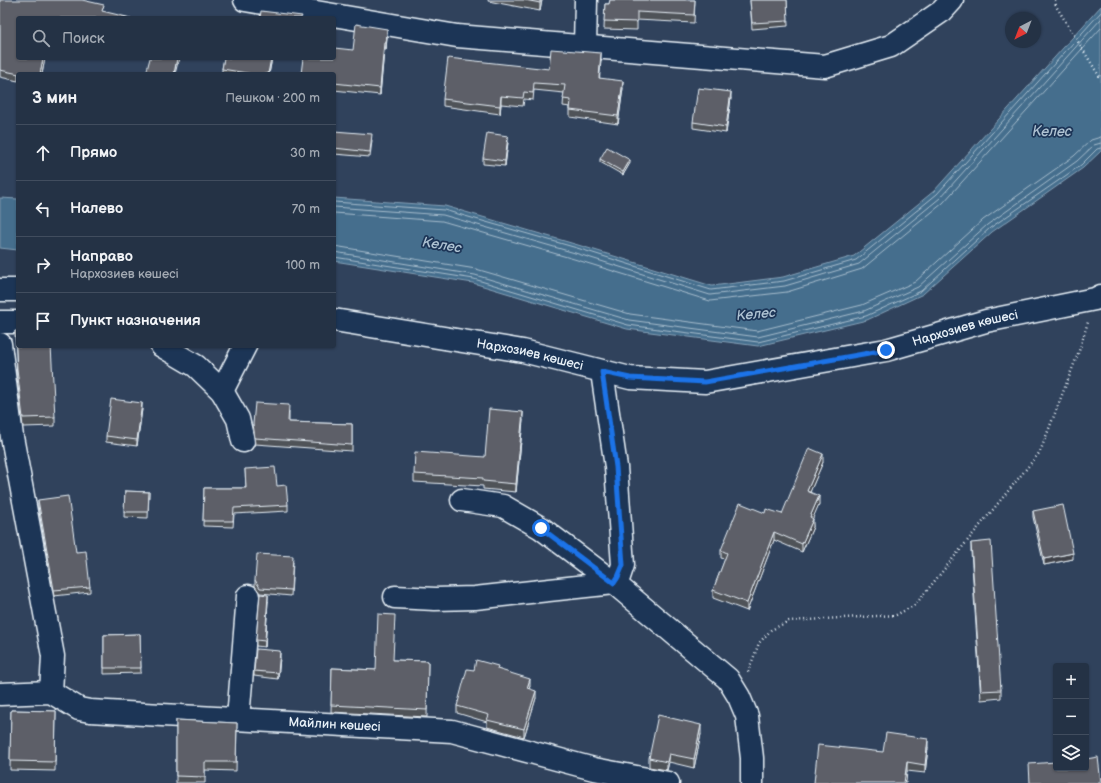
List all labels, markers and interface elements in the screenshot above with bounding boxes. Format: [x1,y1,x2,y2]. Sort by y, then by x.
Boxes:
north arrow [1005,12,1041,48]
search box [16,16,336,60]
icon: search [30,27,52,49]
text: Поиск [62,29,105,48]
text: 3 мин [32,88,77,108]
text: Пешком · 200 m [225,90,320,106]
water label: Келес [1032,123,1072,140]
icon: ahead [32,142,54,164]
text: Прямо [70,143,117,162]
text: 30 m [290,145,320,161]
icon: left [32,198,54,220]
text: Налево [70,199,123,218]
text: 70 m [292,201,320,217]
water label: Келес [421,234,463,257]
text: Направо [70,247,133,266]
icon: right [32,254,54,276]
text: 100 m [285,257,320,273]
text: Нархозиев көшесі [70,266,179,282]
water label: Келес [736,304,777,324]
street label: Нархозиев көшесі [910,307,1019,350]
icon: arrive [32,310,54,332]
text: Пункт назначения [70,311,201,330]
street label: Нархозиев көшесі [475,336,585,374]
route end [877,341,895,359]
route start [532,519,550,537]
map controls [1053,663,1089,771]
button: + [1053,663,1089,699]
button: − [1053,699,1089,735]
street label: Майлин көшесі [288,714,381,735]
button: layers [1053,735,1089,771]

